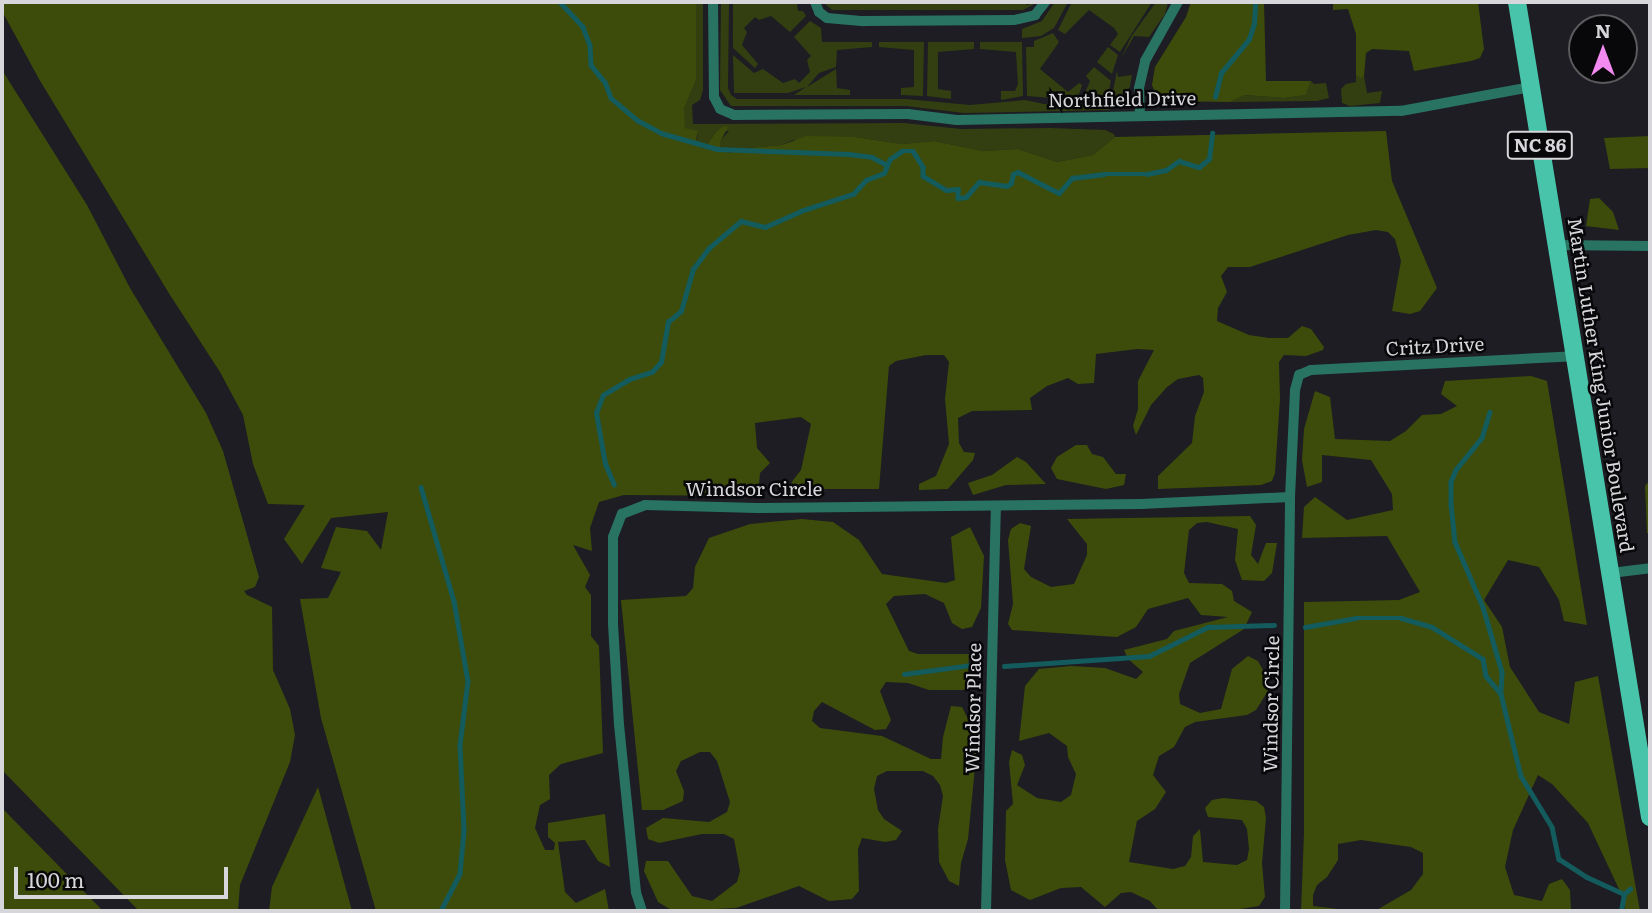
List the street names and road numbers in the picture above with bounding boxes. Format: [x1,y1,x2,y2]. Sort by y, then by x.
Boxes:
street label: Northfield Drive [1048,86,1196,112]
road number: NC 86 [1507,130,1573,160]
street label: Martin Luther King Junior Boulevard [1563,216,1639,554]
street label: Critz Drive [1385,332,1485,360]
street label: Windsor Circle [686,478,822,500]
street label: Windsor Circle [1258,635,1284,773]
street label: Windsor Place [960,643,986,773]

